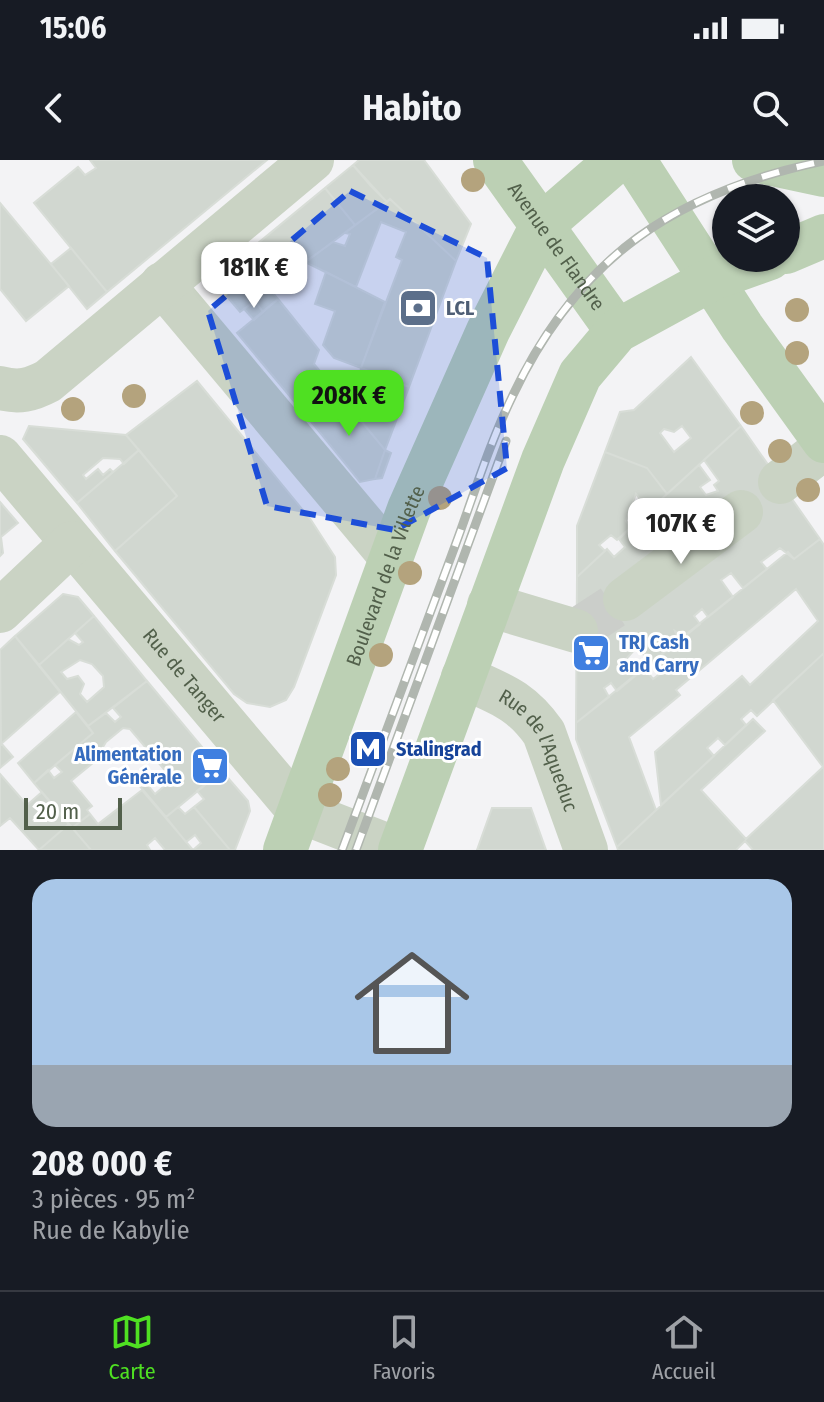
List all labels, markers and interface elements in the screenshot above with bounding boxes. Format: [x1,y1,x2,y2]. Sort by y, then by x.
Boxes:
text: 15:06 [40,10,106,46]
icon: back [32,86,76,130]
text: Habito [362,86,462,130]
icon: search [748,86,792,130]
street label: Avenue de Flandre [503,178,610,315]
map controls [712,184,800,272]
button: layers [712,184,800,272]
pin: 181K € [189,242,319,310]
text: 181K € [219,252,289,283]
bank icon: LCL [397,287,439,329]
place label: LCL [446,296,475,320]
pin: 208K € [284,370,414,438]
text: 208K € [312,380,386,411]
street label: Boulevard de la Villette [341,482,430,669]
pin: 107K € [616,498,746,566]
text: 107K € [646,508,716,539]
street label: Rue de Tanger [138,623,231,728]
place label: TRJ Cash and Carry [619,630,699,677]
supermarket icon: TRJ Cash and Carry [570,632,612,674]
street label: Rue de l'Aqueduc [495,684,583,815]
metro station icon: Stalingrad [347,728,389,770]
place label: Stalingrad [396,737,482,761]
place label: Alimentation Générale [73,742,182,789]
supermarket icon: Alimentation Générale [189,745,231,787]
scale bar [24,794,122,830]
text: 20 m [36,798,79,825]
icon: home [340,931,484,1075]
text: 208 000 € [32,1143,172,1184]
text: 3 pièces · 95 m² [32,1184,195,1215]
text: Rue de Kabylie [32,1215,190,1246]
tab: Carte [108,1310,156,1385]
tab: Favoris [372,1310,435,1385]
tab: Accueil [652,1310,716,1385]

